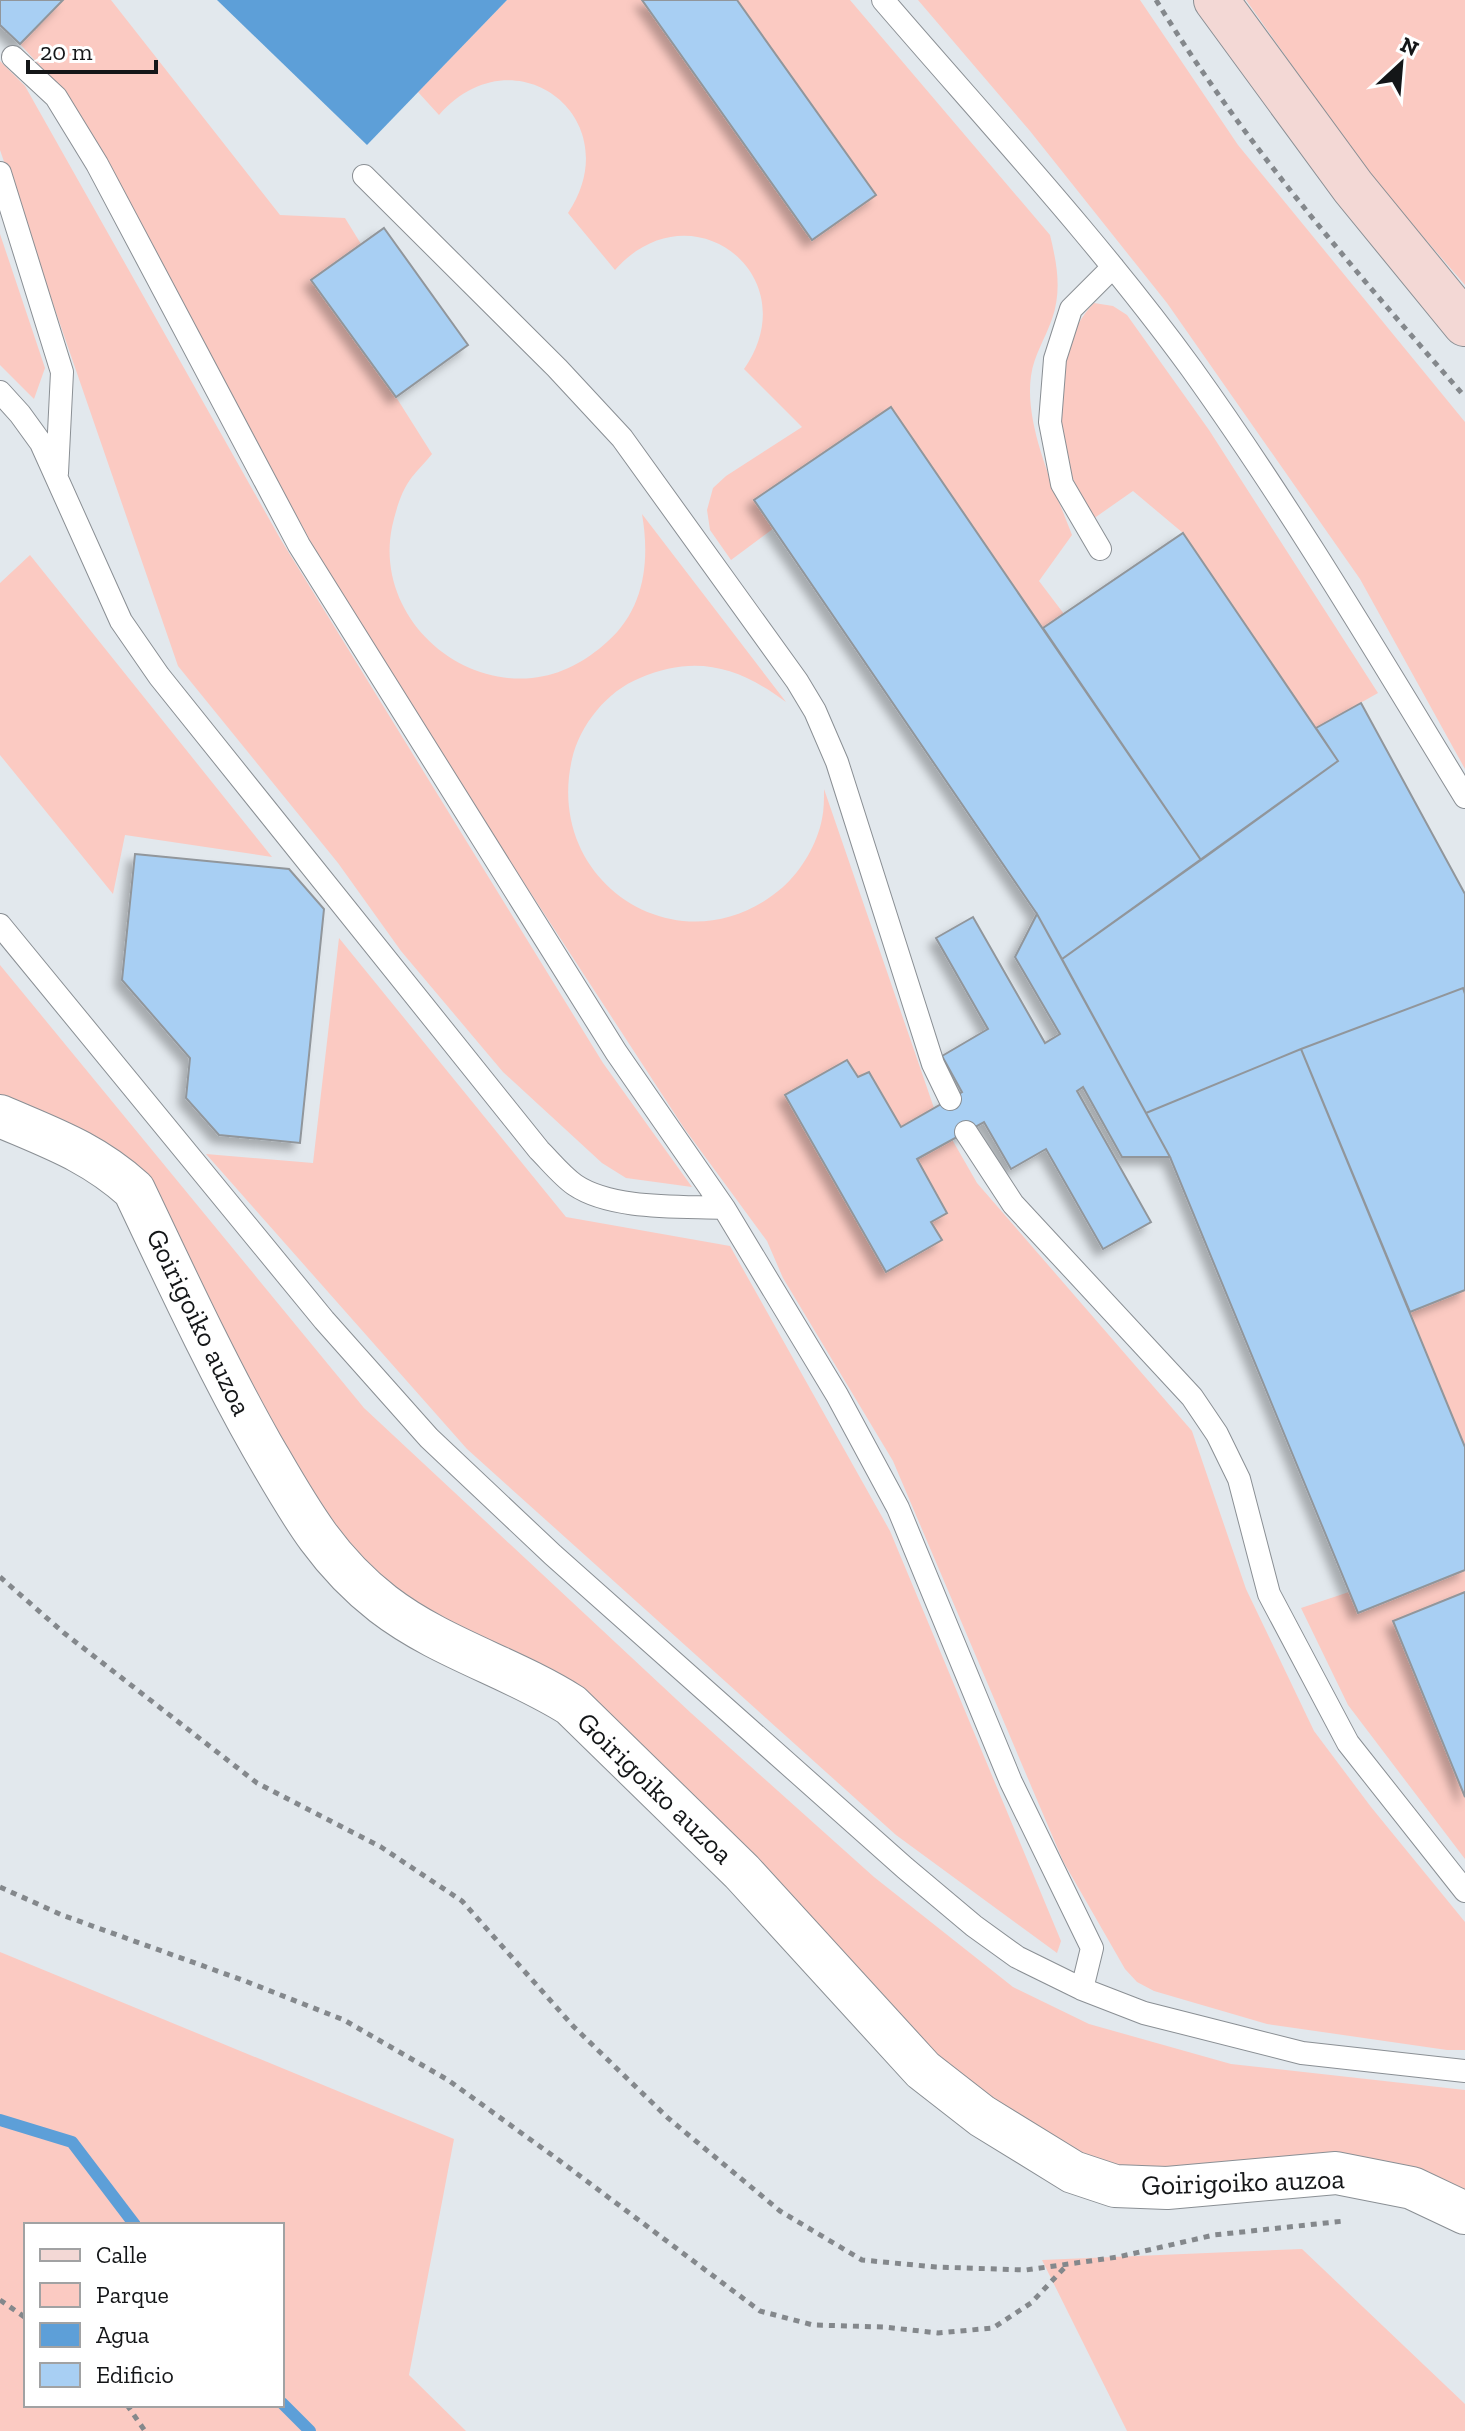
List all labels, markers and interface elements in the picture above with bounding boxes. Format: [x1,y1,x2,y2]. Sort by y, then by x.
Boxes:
scale bar [28,24,156,74]
north arrow [1361,24,1441,104]
text: N [1396,31,1423,62]
text: 20 m [40,37,93,66]
street label: Goirigoiko auzoa [140,1223,259,1421]
street label: Goirigoiko auzoa [570,1705,740,1871]
street label: Goirigoiko auzoa [1141,2162,1346,2202]
legend [24,2223,284,2407]
text: Calle [96,2240,147,2269]
text: Parque [96,2280,169,2309]
text: Agua [96,2320,150,2349]
text: Edificio [96,2360,174,2389]

